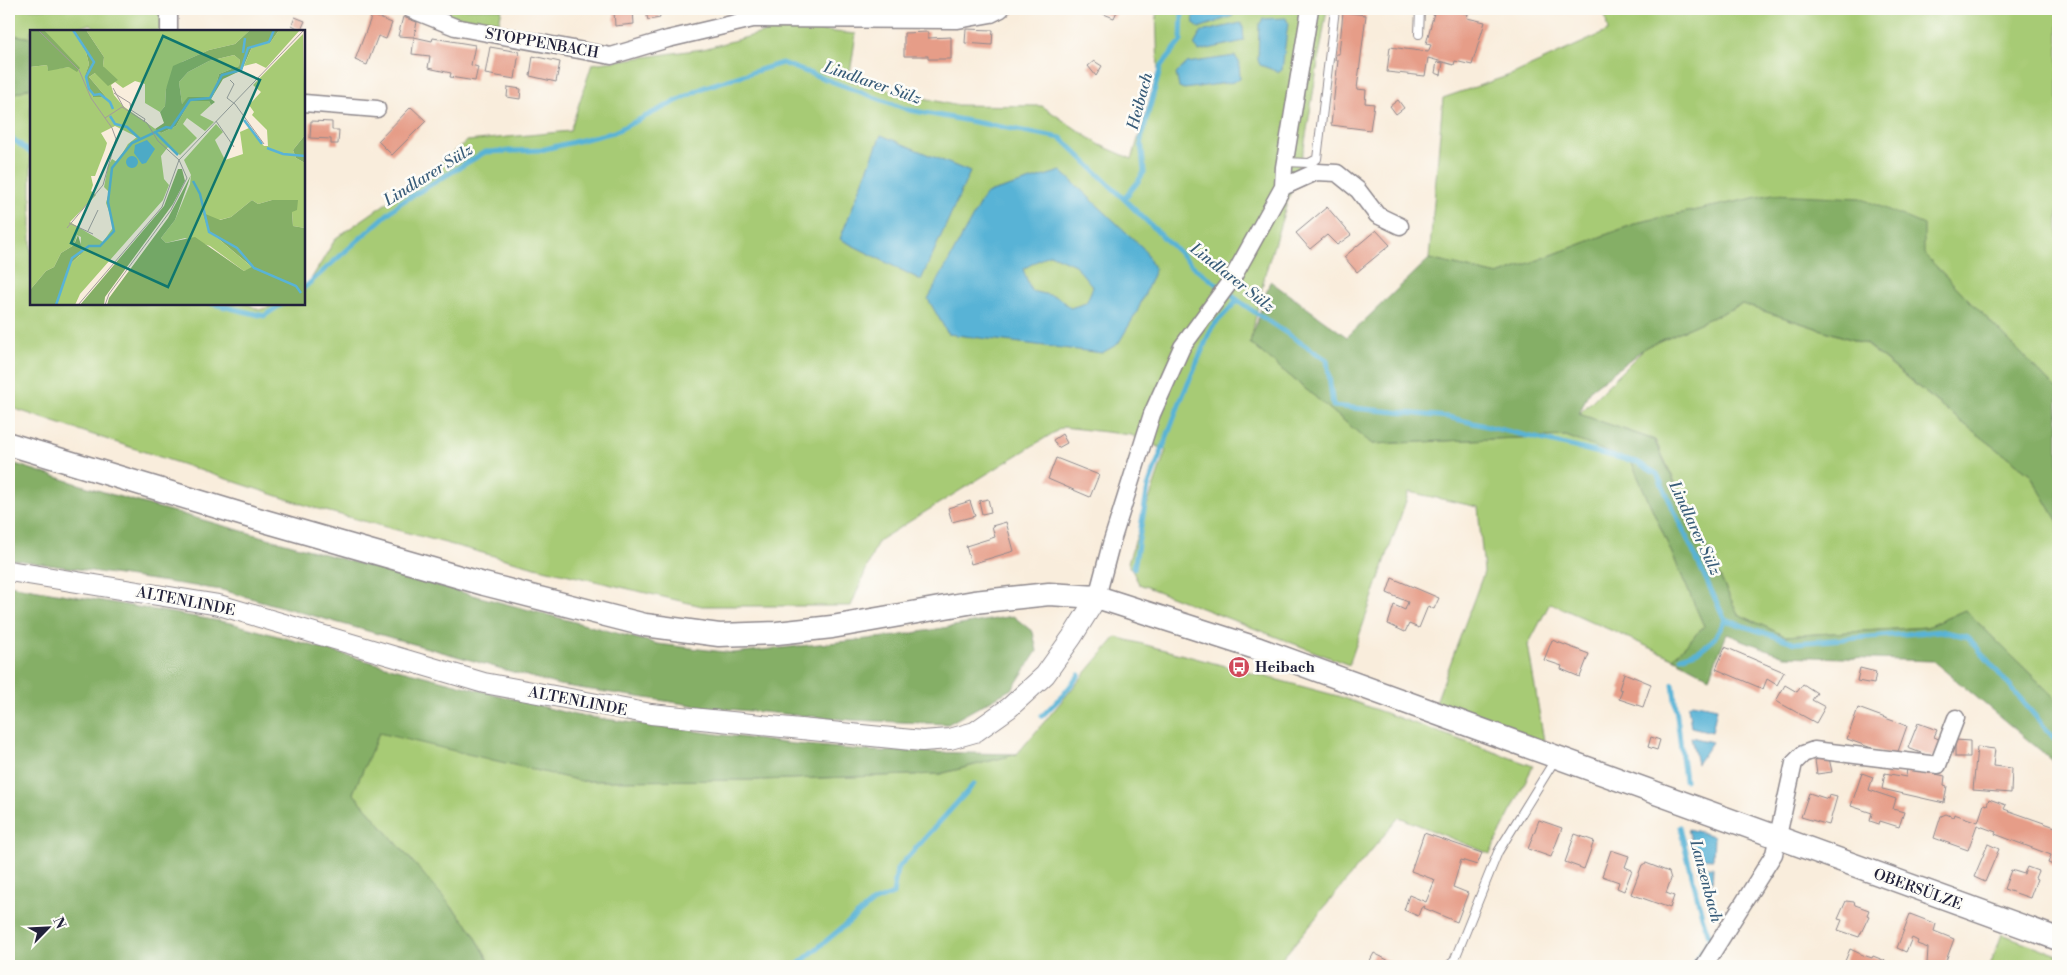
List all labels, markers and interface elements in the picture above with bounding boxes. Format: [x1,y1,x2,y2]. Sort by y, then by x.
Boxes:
street label: STOPPENBACH [484,24,600,63]
inset map [30,30,305,305]
water label: Lindlarer Sülz [820,57,924,109]
water label: Heibach [1122,70,1157,133]
water label: Lindlarer Sülz [379,139,477,211]
water label: Lindlarer Sülz [1185,238,1279,317]
water label: Lindlarer Sülz [1664,477,1726,579]
street label: ALTENLINDE [134,582,237,620]
bus stop icon: Heibach [1227,655,1251,679]
place label: Heibach [1255,658,1315,677]
street label: ALTENLINDE [526,682,629,720]
water label: Lanzenbach [1685,837,1727,925]
street label: OBERSÜLZE [1871,864,1965,914]
north arrow [22,902,72,952]
text: N [48,914,69,932]

